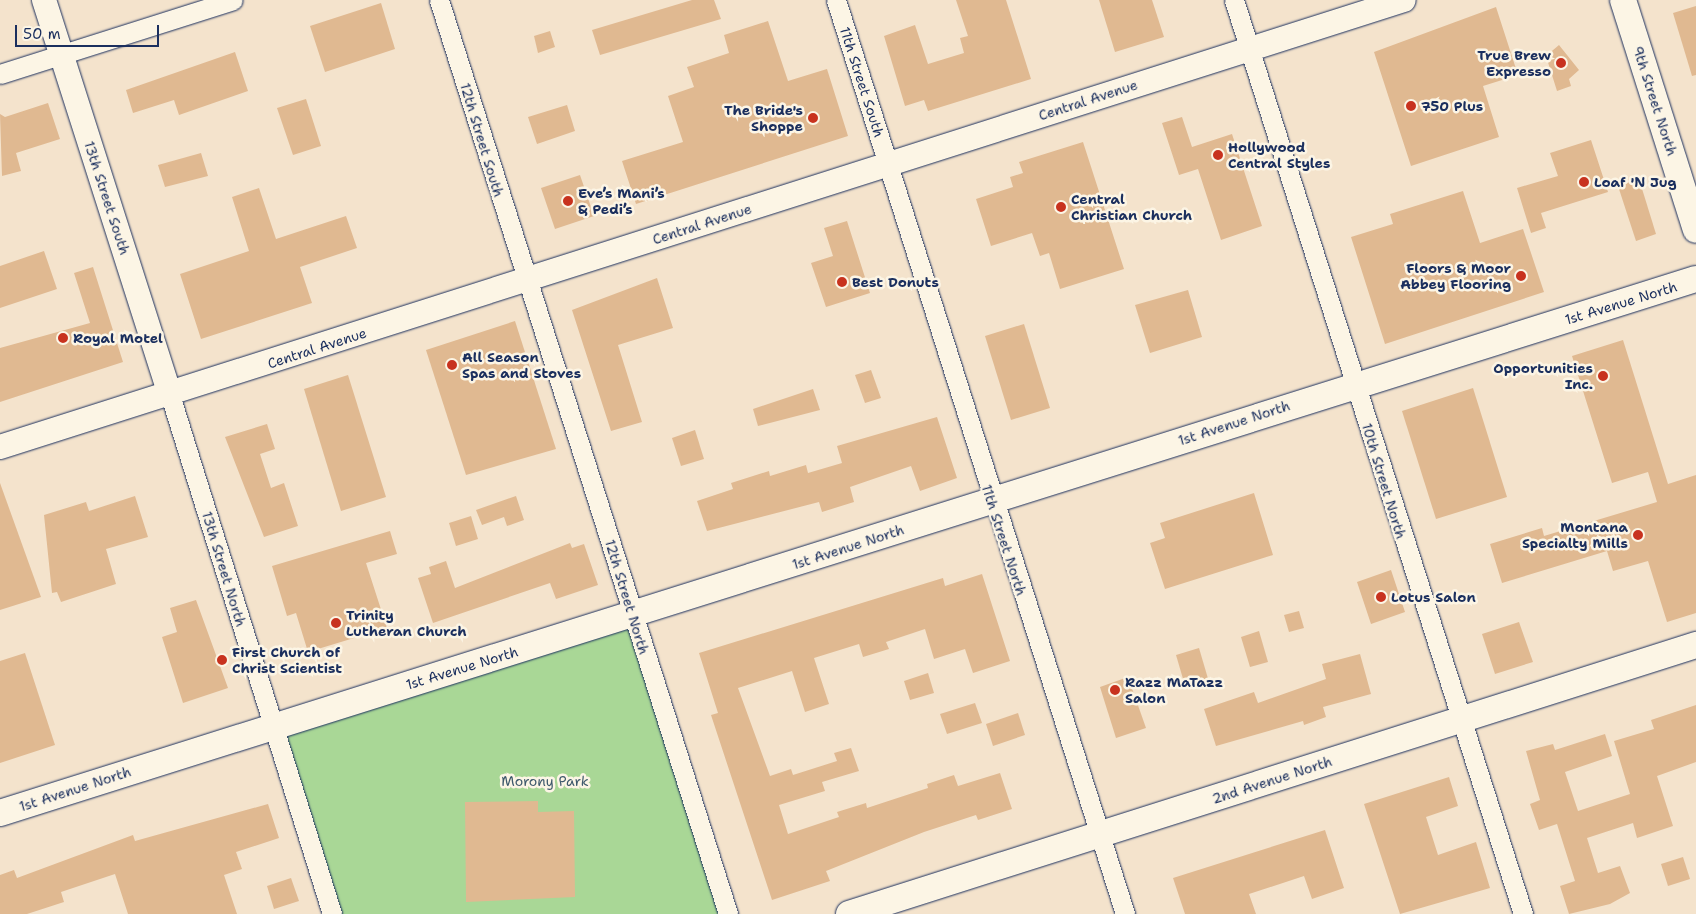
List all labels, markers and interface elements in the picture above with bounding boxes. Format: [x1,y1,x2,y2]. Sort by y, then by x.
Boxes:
scale bar [18,15,161,47]
text: 50 m [23,24,61,44]
street label: 11th Street South [836,25,888,139]
street label: 9th Street North [1629,44,1681,158]
place label: True Brew Expresso [1477,47,1551,80]
marker: True Brew Expresso [1555,57,1567,69]
street label: Central Avenue [1036,76,1140,124]
street label: 12th Street South [457,81,507,199]
place label: 750 Plus [1421,98,1483,114]
marker: 750 Plus [1405,100,1417,112]
place label: The Bride's Shoppe [724,102,803,134]
marker: The Bride's Shoppe [807,112,819,124]
street label: 13th Street South [81,139,133,257]
place label: Hollywood Central Styles [1228,139,1330,172]
marker: Hollywood Central Styles [1212,149,1224,161]
place label: Loaf 'N Jug [1594,174,1677,190]
marker: Loaf 'N Jug [1578,176,1590,188]
place label: Eve’s Mani’s & Pedi’s [578,185,665,218]
place label: Central Christian Church [1071,191,1192,223]
marker: Eve’s Mani’s & Pedi’s [562,195,574,207]
street label: Central Avenue [650,200,754,248]
marker: Central Christian Church [1055,201,1067,213]
place label: Floors & Moor Abbey Flooring [1400,260,1511,292]
marker: Floors & Moor Abbey Flooring [1515,270,1527,282]
place label: Best Donuts [852,274,939,290]
marker: Best Donuts [836,276,848,288]
street label: 1st Avenue North [1563,278,1679,328]
street label: Central Avenue [265,324,369,372]
place label: Royal Motel [73,330,163,346]
marker: Royal Motel [57,332,69,344]
place label: All Season Spas and Stoves [462,349,581,382]
marker: All Season Spas and Stoves [446,359,458,371]
place label: Opportunities Inc. [1493,360,1593,392]
marker: Opportunities Inc. [1597,370,1609,382]
street label: 1st Avenue North [1176,397,1292,449]
street label: 10th Street North [1358,421,1410,541]
street label: 11th Street North [978,482,1030,598]
street label: 13th Street North [198,509,250,629]
place label: Montana Specialty Mills [1522,519,1628,552]
street label: 1st Avenue North [790,521,906,573]
marker: Montana Specialty Mills [1632,529,1644,541]
street label: 12th Street North [601,537,653,657]
place label: Lotus Salon [1391,589,1476,605]
marker: Lotus Salon [1375,591,1387,603]
place label: Trinity Lutheran Church [346,607,467,640]
marker: Trinity Lutheran Church [330,617,342,629]
street label: 1st Avenue North [404,643,520,693]
place label: First Church of Christ Scientist [232,644,342,676]
marker: First Church of Christ Scientist [216,654,228,666]
place label: Razz MaTazz Salon [1125,674,1223,706]
marker: Razz MaTazz Salon [1109,684,1121,696]
street label: 2nd Avenue North [1210,753,1334,807]
street label: 1st Avenue North [17,763,133,815]
park label: Morony Park [501,773,589,789]

